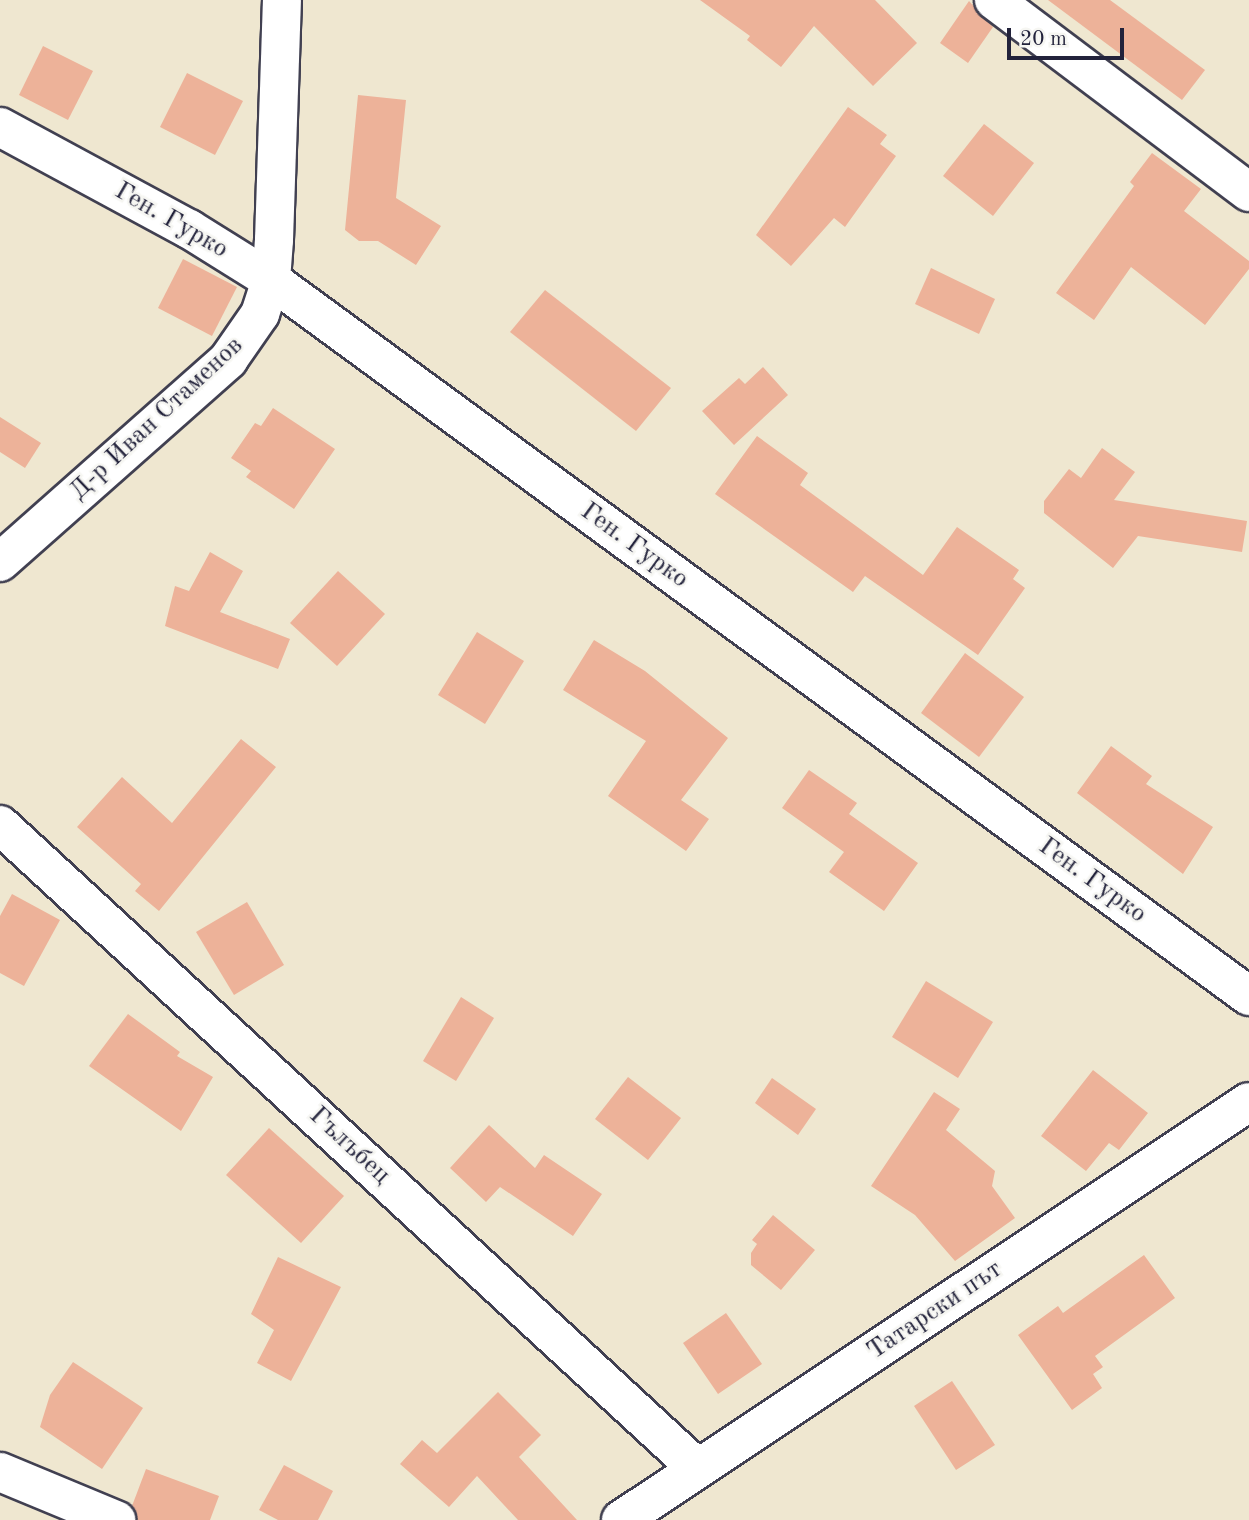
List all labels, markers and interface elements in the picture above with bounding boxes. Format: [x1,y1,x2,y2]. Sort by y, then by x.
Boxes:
scale bar [1011,14,1128,58]
text: 20 m [1020,29,1067,50]
street label: Ген. Гурко [109,176,233,266]
street label: Д-р Иван Стаменов [64,331,250,507]
street label: Ген. Гурко [574,496,694,596]
street label: Ген. Гурко [1032,831,1152,931]
street label: Гълъбец [302,1101,396,1191]
street label: Татарски път [862,1254,1008,1368]

